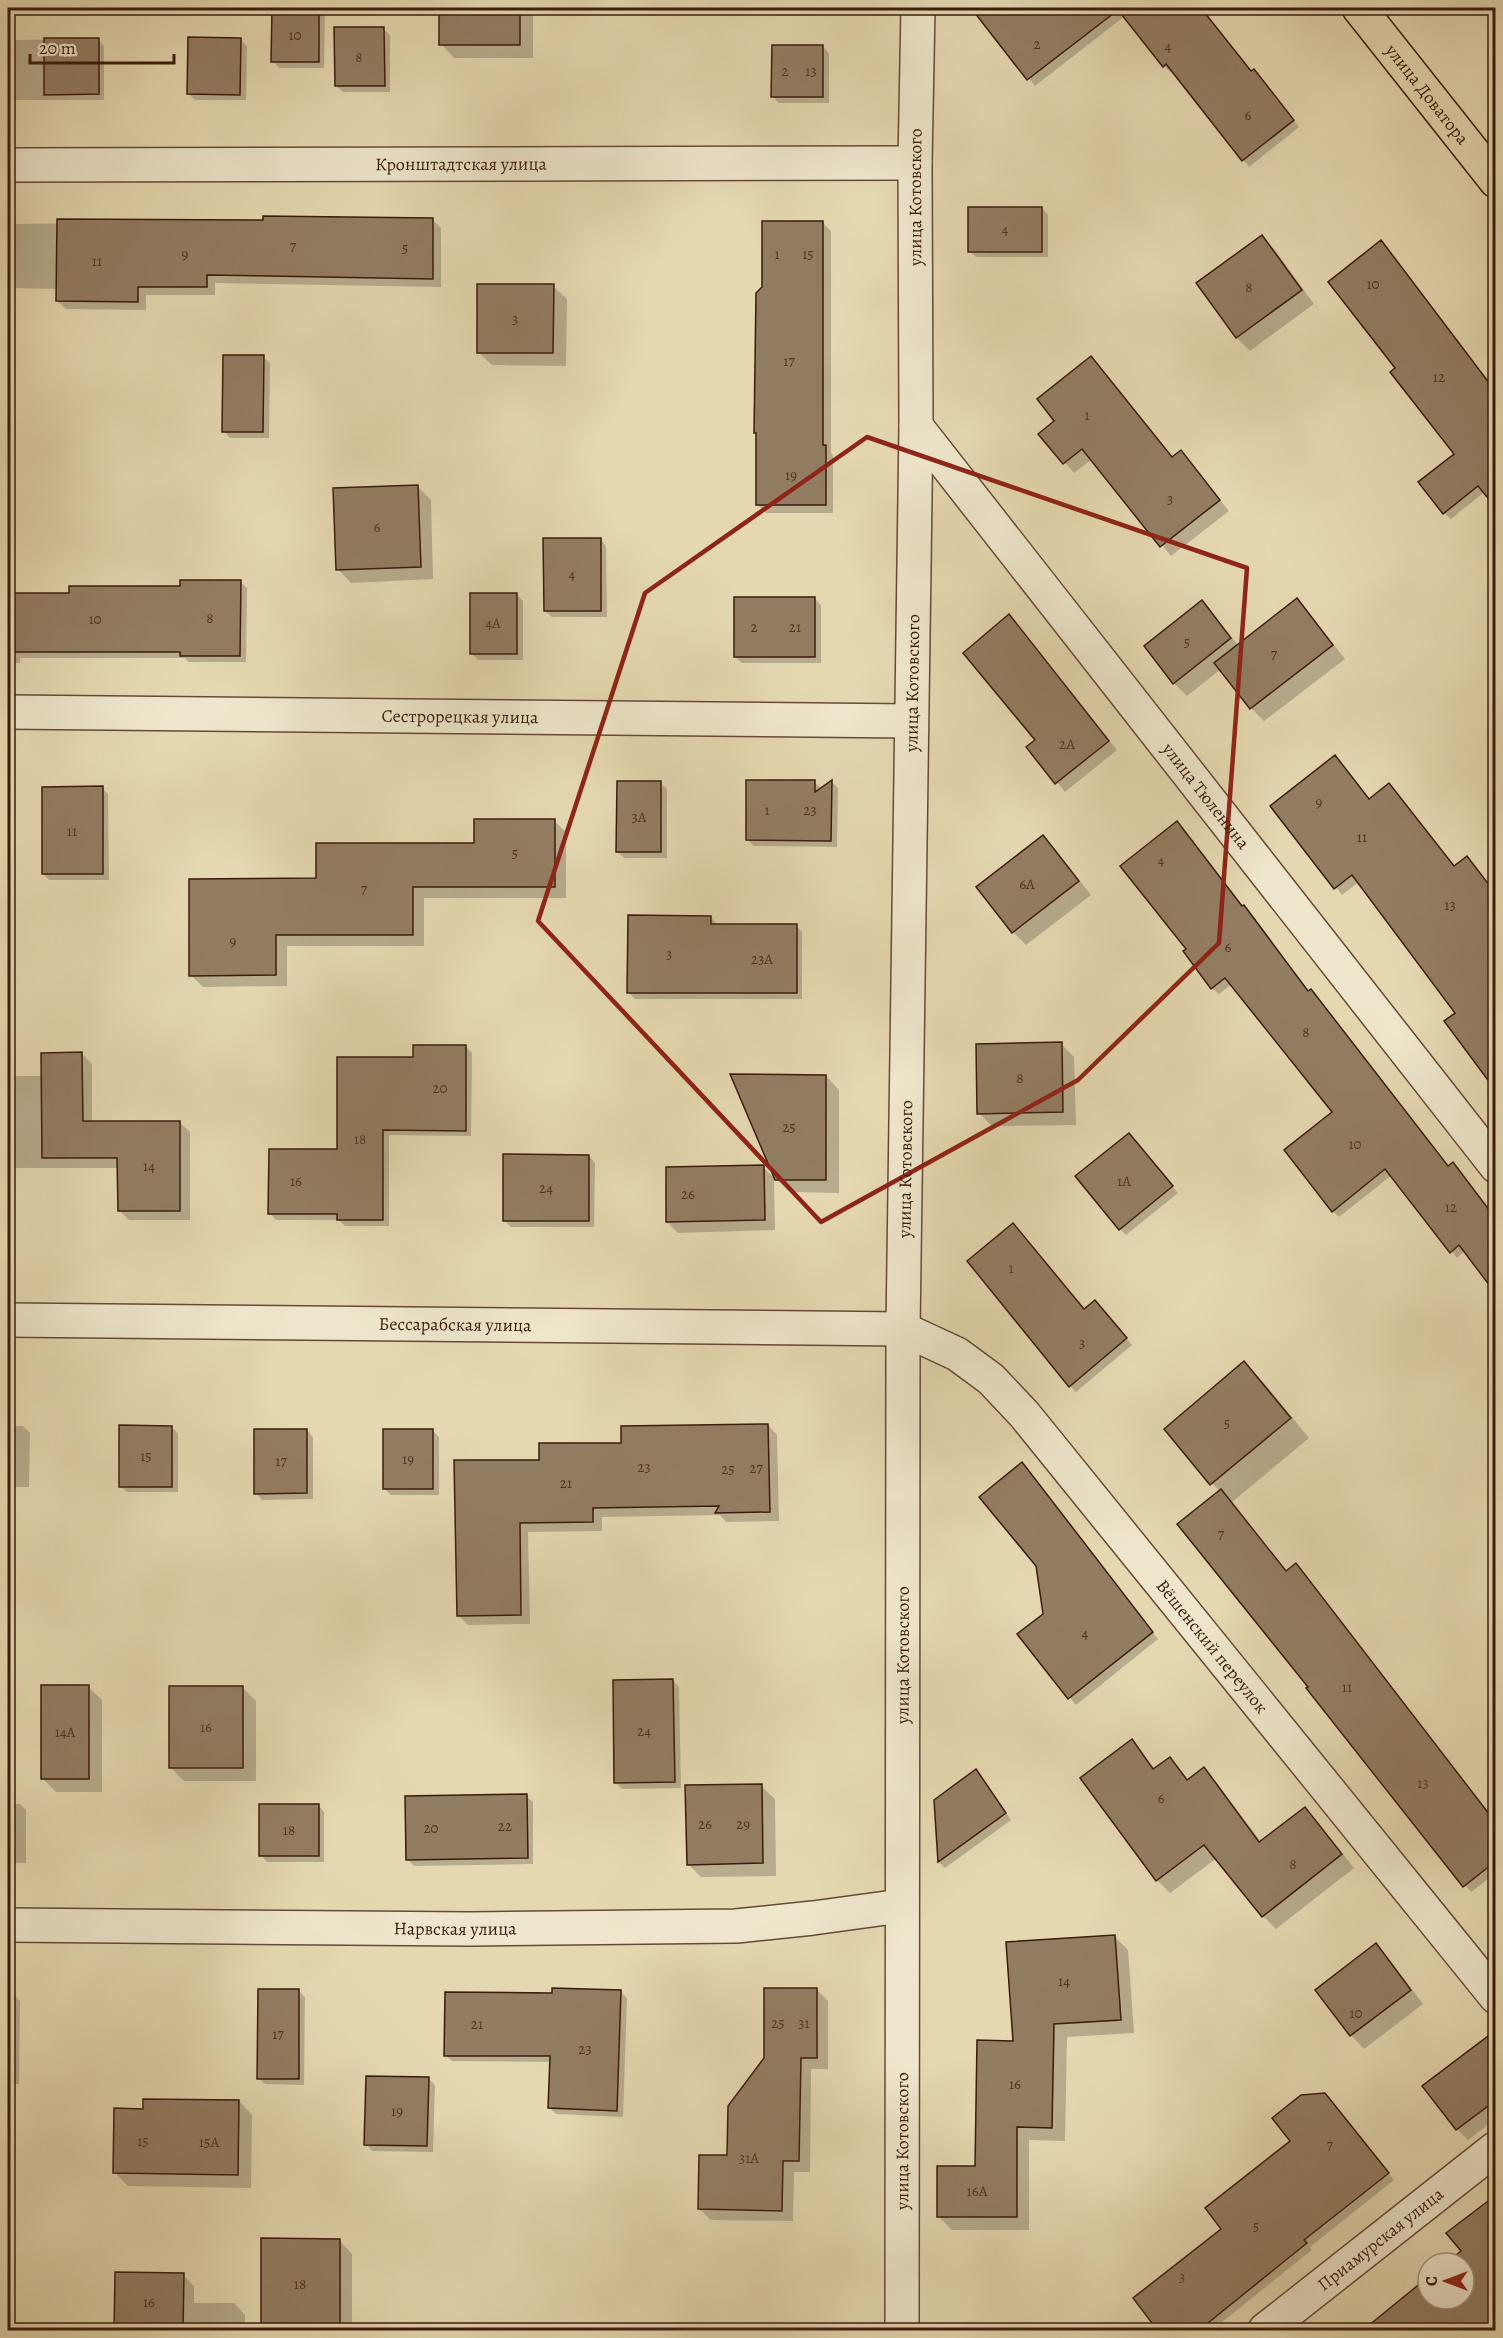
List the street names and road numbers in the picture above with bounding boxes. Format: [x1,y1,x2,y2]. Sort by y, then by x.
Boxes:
street label: улица Доватора [1379,38,1475,150]
street label: улица Котовского [903,128,928,267]
street label: Кронштадтская улица [375,152,547,176]
street label: улица Котовского [899,614,925,753]
street label: Сестрорецкая улица [381,704,539,729]
street label: улица Тюленина [1156,737,1256,855]
street label: улица Котовского [892,1100,918,1239]
street label: Бессарабская улица [378,1312,532,1337]
street label: Вёшенский переулок [1151,1575,1274,1718]
street label: улица Котовского [891,1586,915,1725]
street label: Нарвская улица [393,1916,517,1941]
street label: улица Котовского [890,2072,914,2211]
street label: Приамурская улица [1312,2181,1449,2296]

